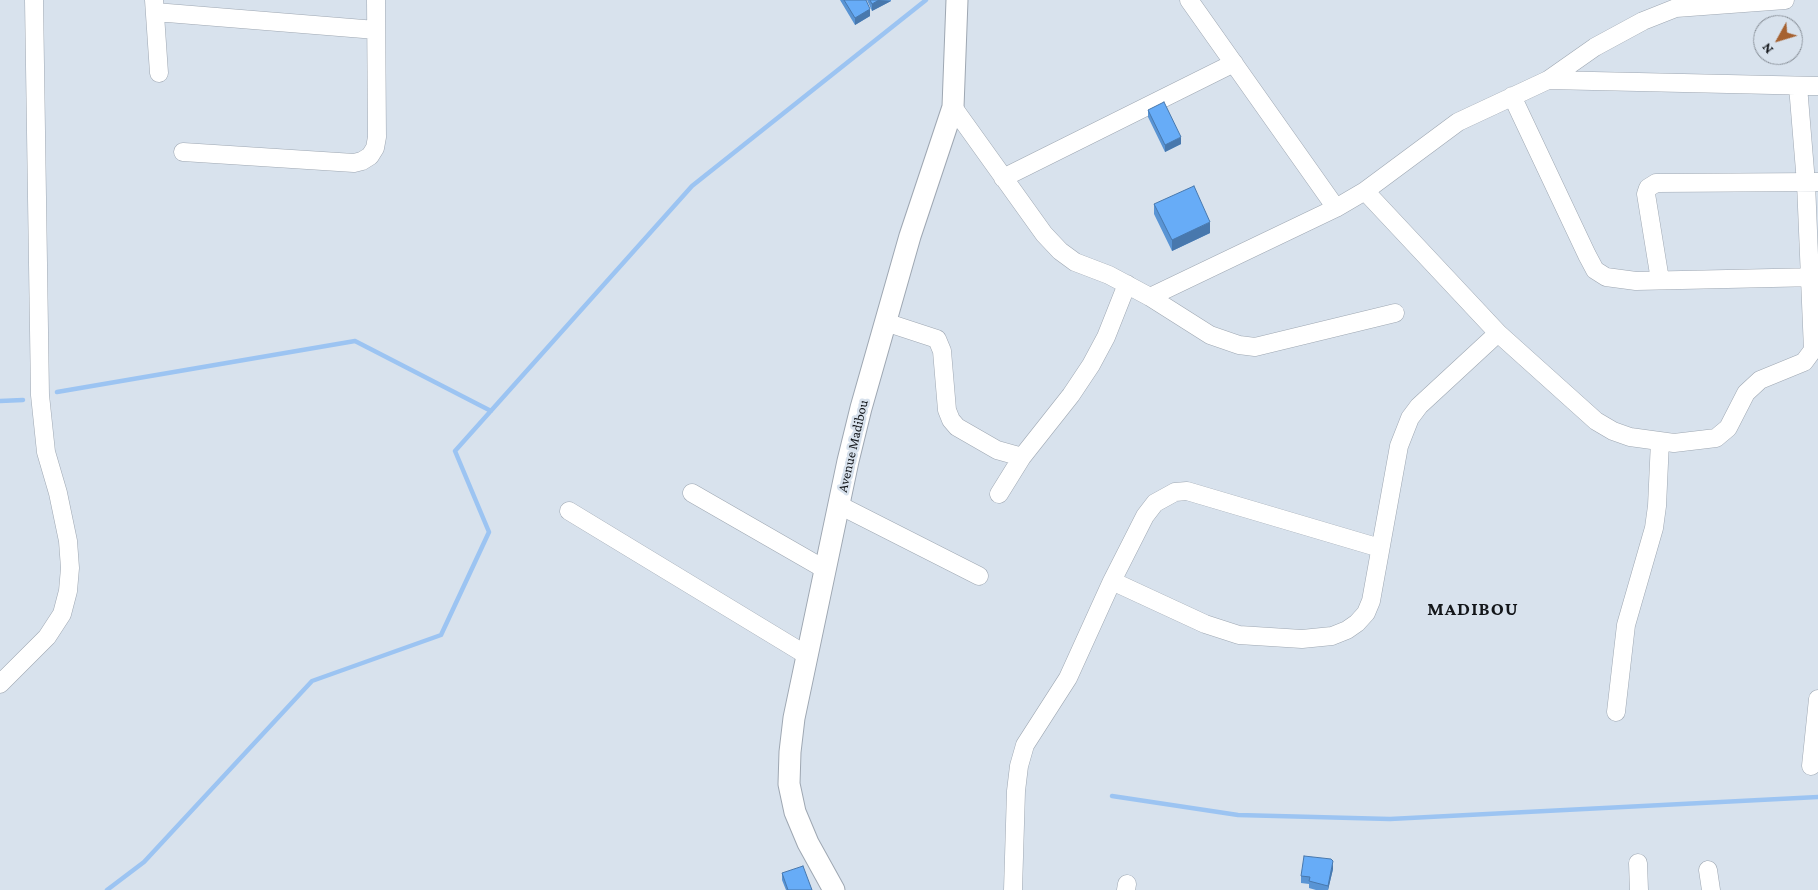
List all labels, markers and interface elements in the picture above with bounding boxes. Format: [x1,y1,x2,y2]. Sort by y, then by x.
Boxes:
north arrow [1753,15,1803,65]
text: N [1758,40,1776,58]
street label: Avenue Madibou [834,398,872,494]
district label: MADIBOU [1426,598,1520,620]

